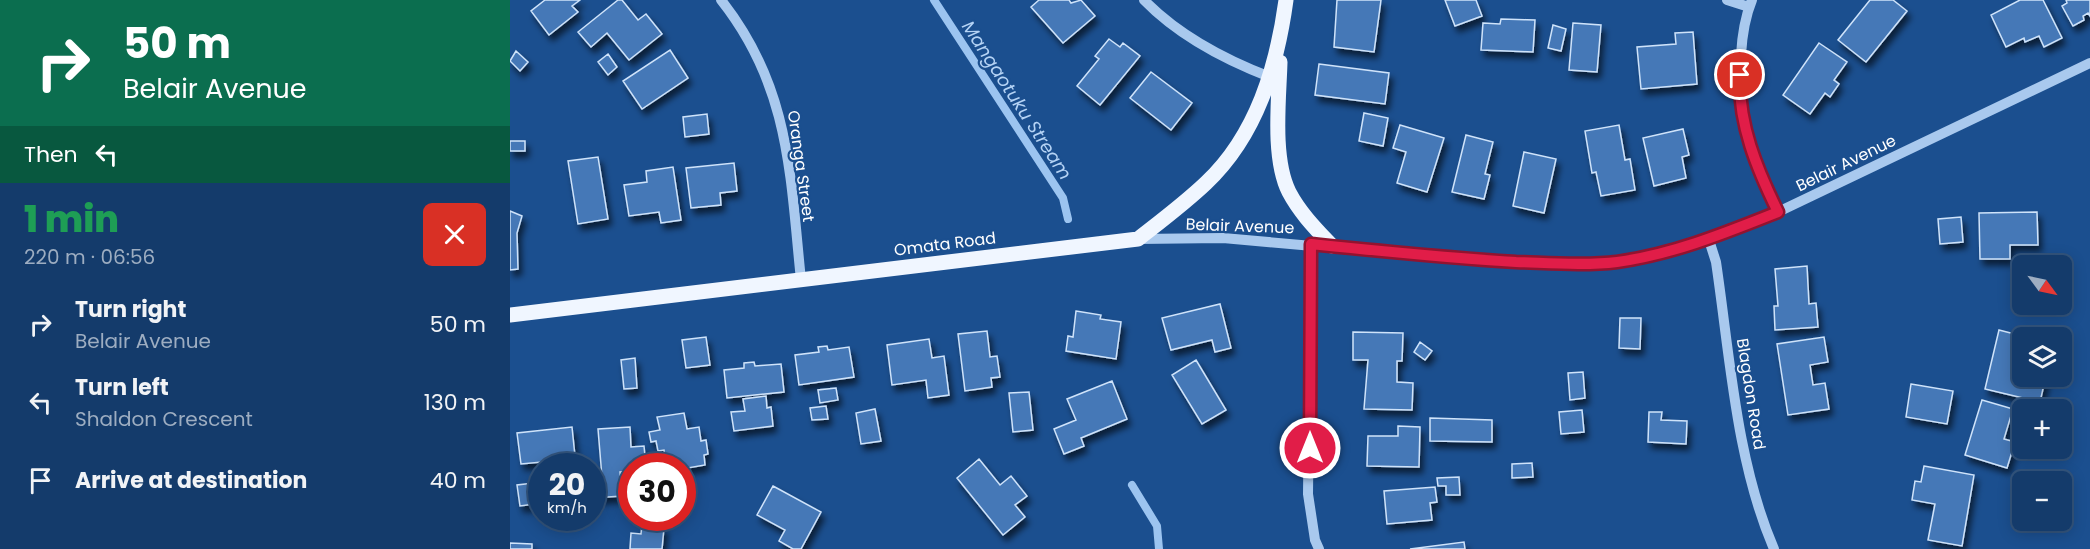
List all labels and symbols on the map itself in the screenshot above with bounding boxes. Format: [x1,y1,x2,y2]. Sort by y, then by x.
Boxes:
water label: Mangaotuku Stream [956,16,1078,184]
pin [1714,49,1765,100]
street label: Oranga Street [782,109,820,223]
street label: Belair Avenue [1792,129,1900,197]
street label: Belair Avenue [1185,213,1295,239]
street label: Omata Road [893,226,997,262]
north arrow [2012,255,2072,315]
street label: Blagdon Road [1731,337,1771,451]
position arrow [1278,416,1342,480]
speed limit sign: 30 [618,453,696,531]

